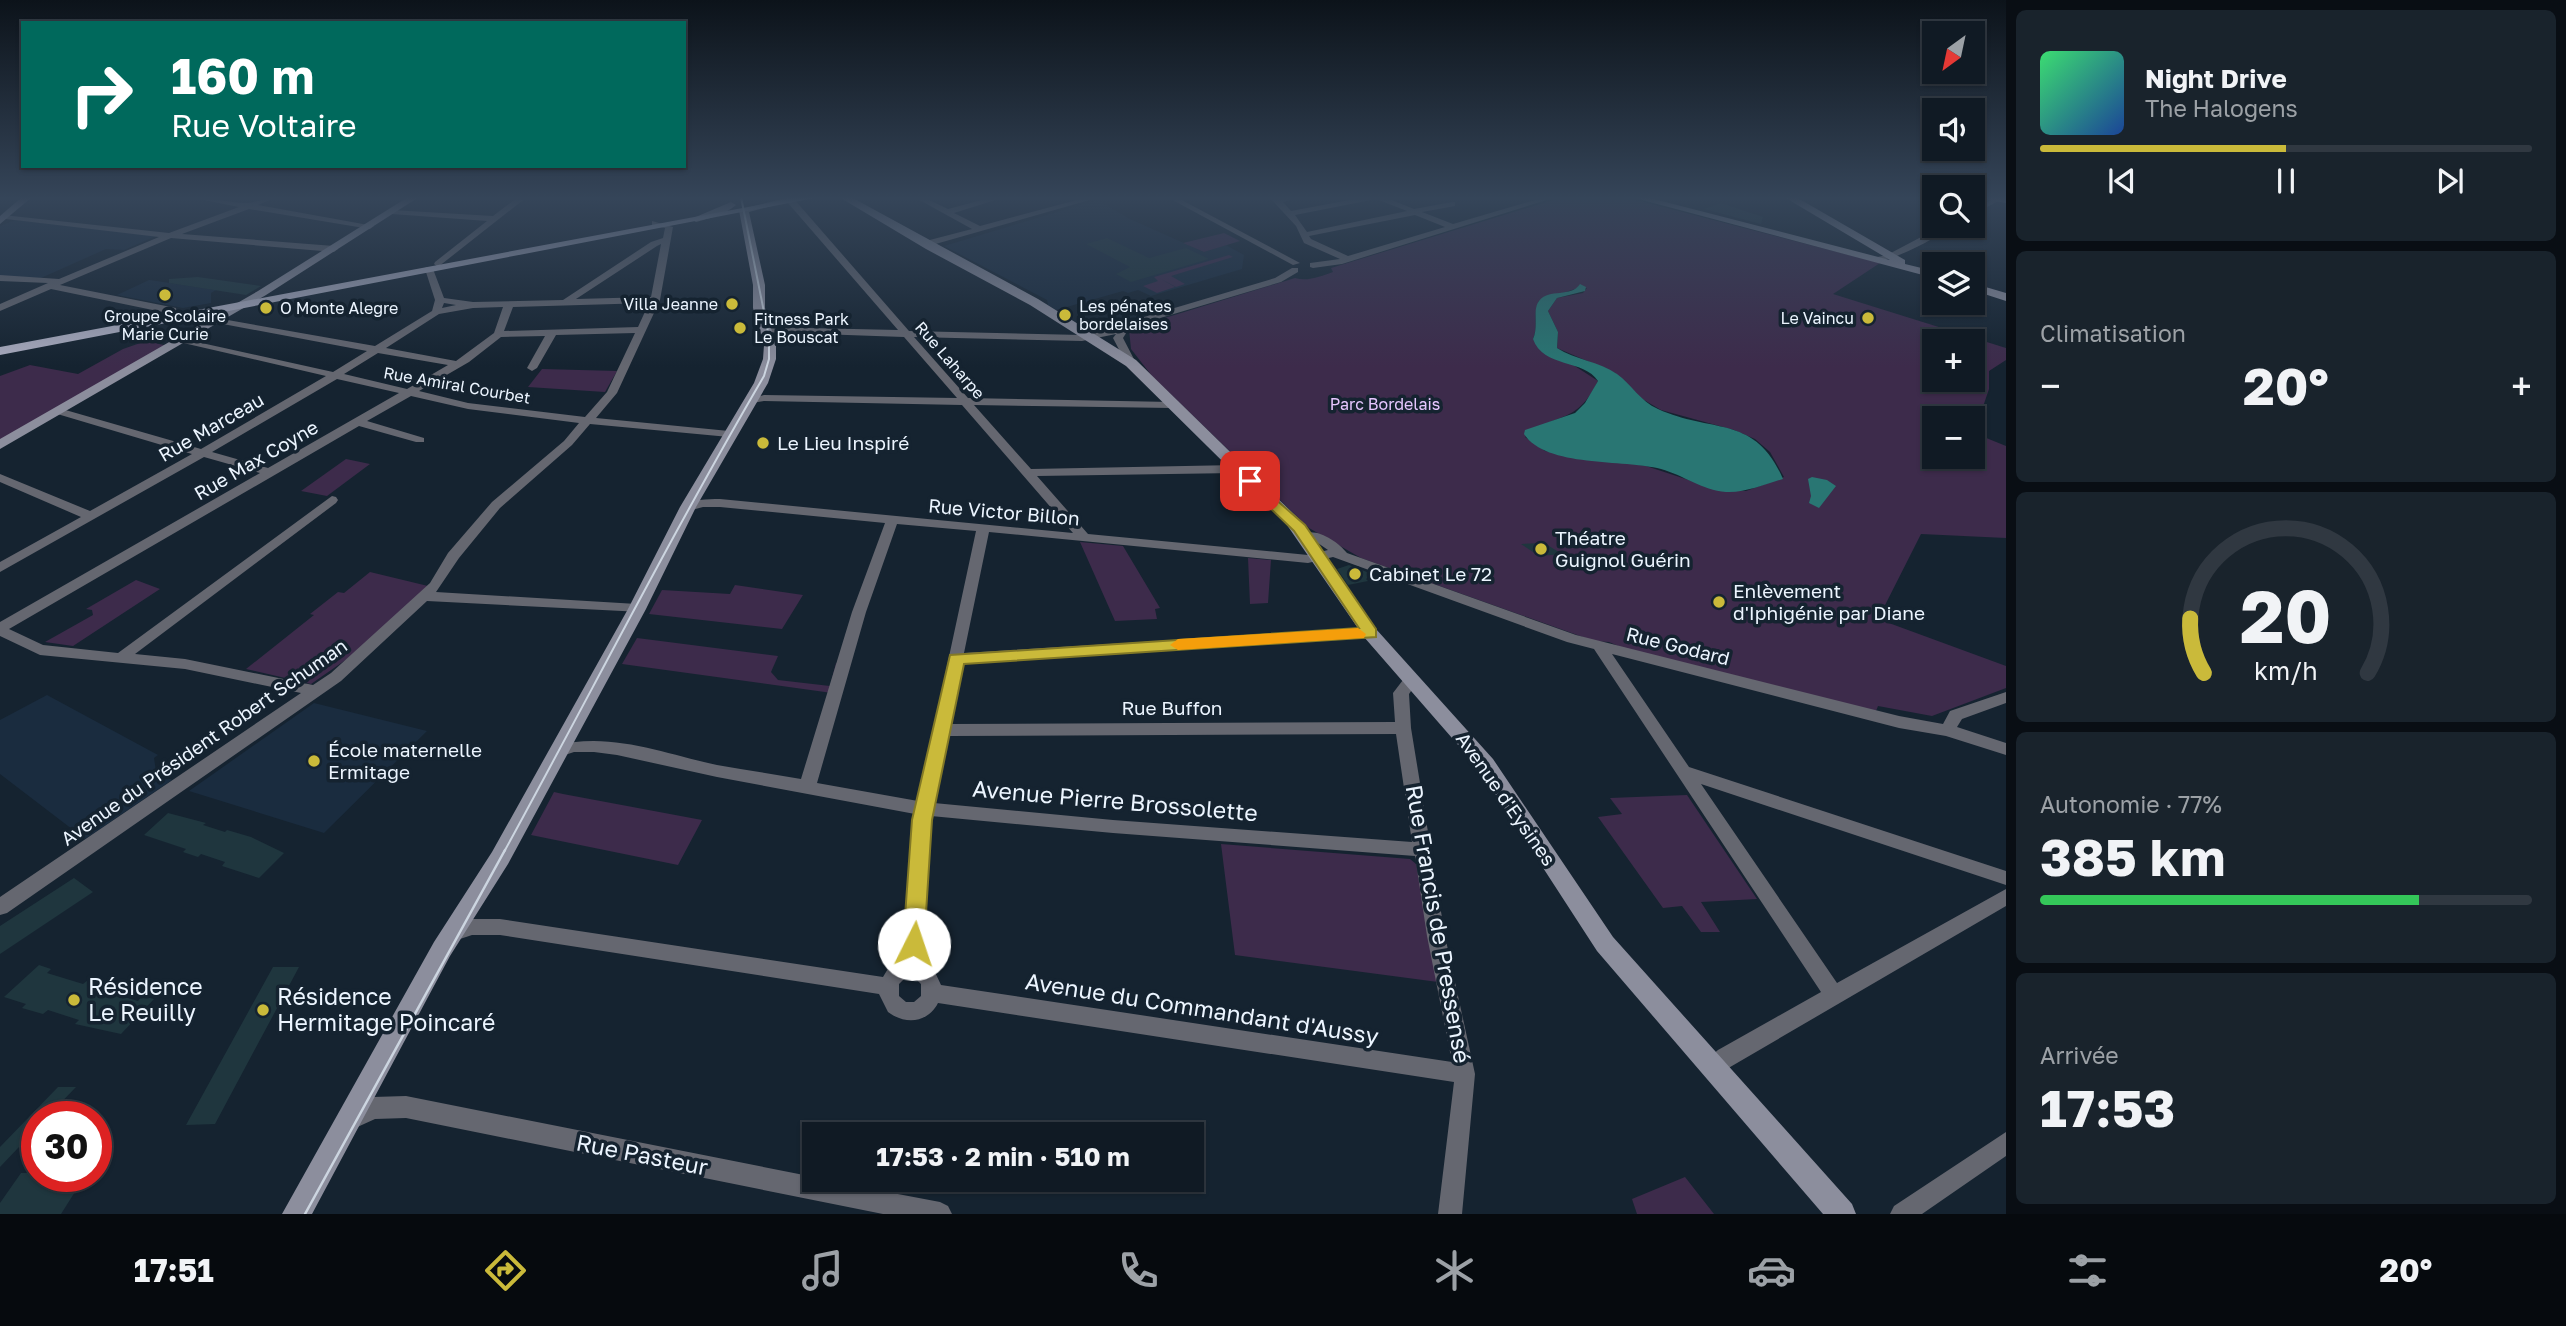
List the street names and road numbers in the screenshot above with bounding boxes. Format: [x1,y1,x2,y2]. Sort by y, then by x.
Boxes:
street label: Rue Laharpe [911,317,989,403]
street label: Rue Amiral Courbet [382,362,532,408]
street label: Rue Marceau [154,387,267,466]
street label: Rue Max Coyne [190,415,322,504]
street label: Rue Victor Billon [927,493,1081,530]
street label: Rue Godard [1624,622,1732,669]
street label: Avenue du Président Robert Schuman [56,633,351,850]
street label: Rue Buffon [1122,696,1223,719]
street label: Avenue d'Eysines [1452,728,1561,870]
street label: Avenue Pierre Brossolette [971,774,1259,826]
street label: Rue Francis de Pressensé [1401,782,1477,1065]
street label: Avenue du Commandant d'Aussy [1023,966,1381,1050]
street label: Rue Pasteur [574,1128,710,1181]

